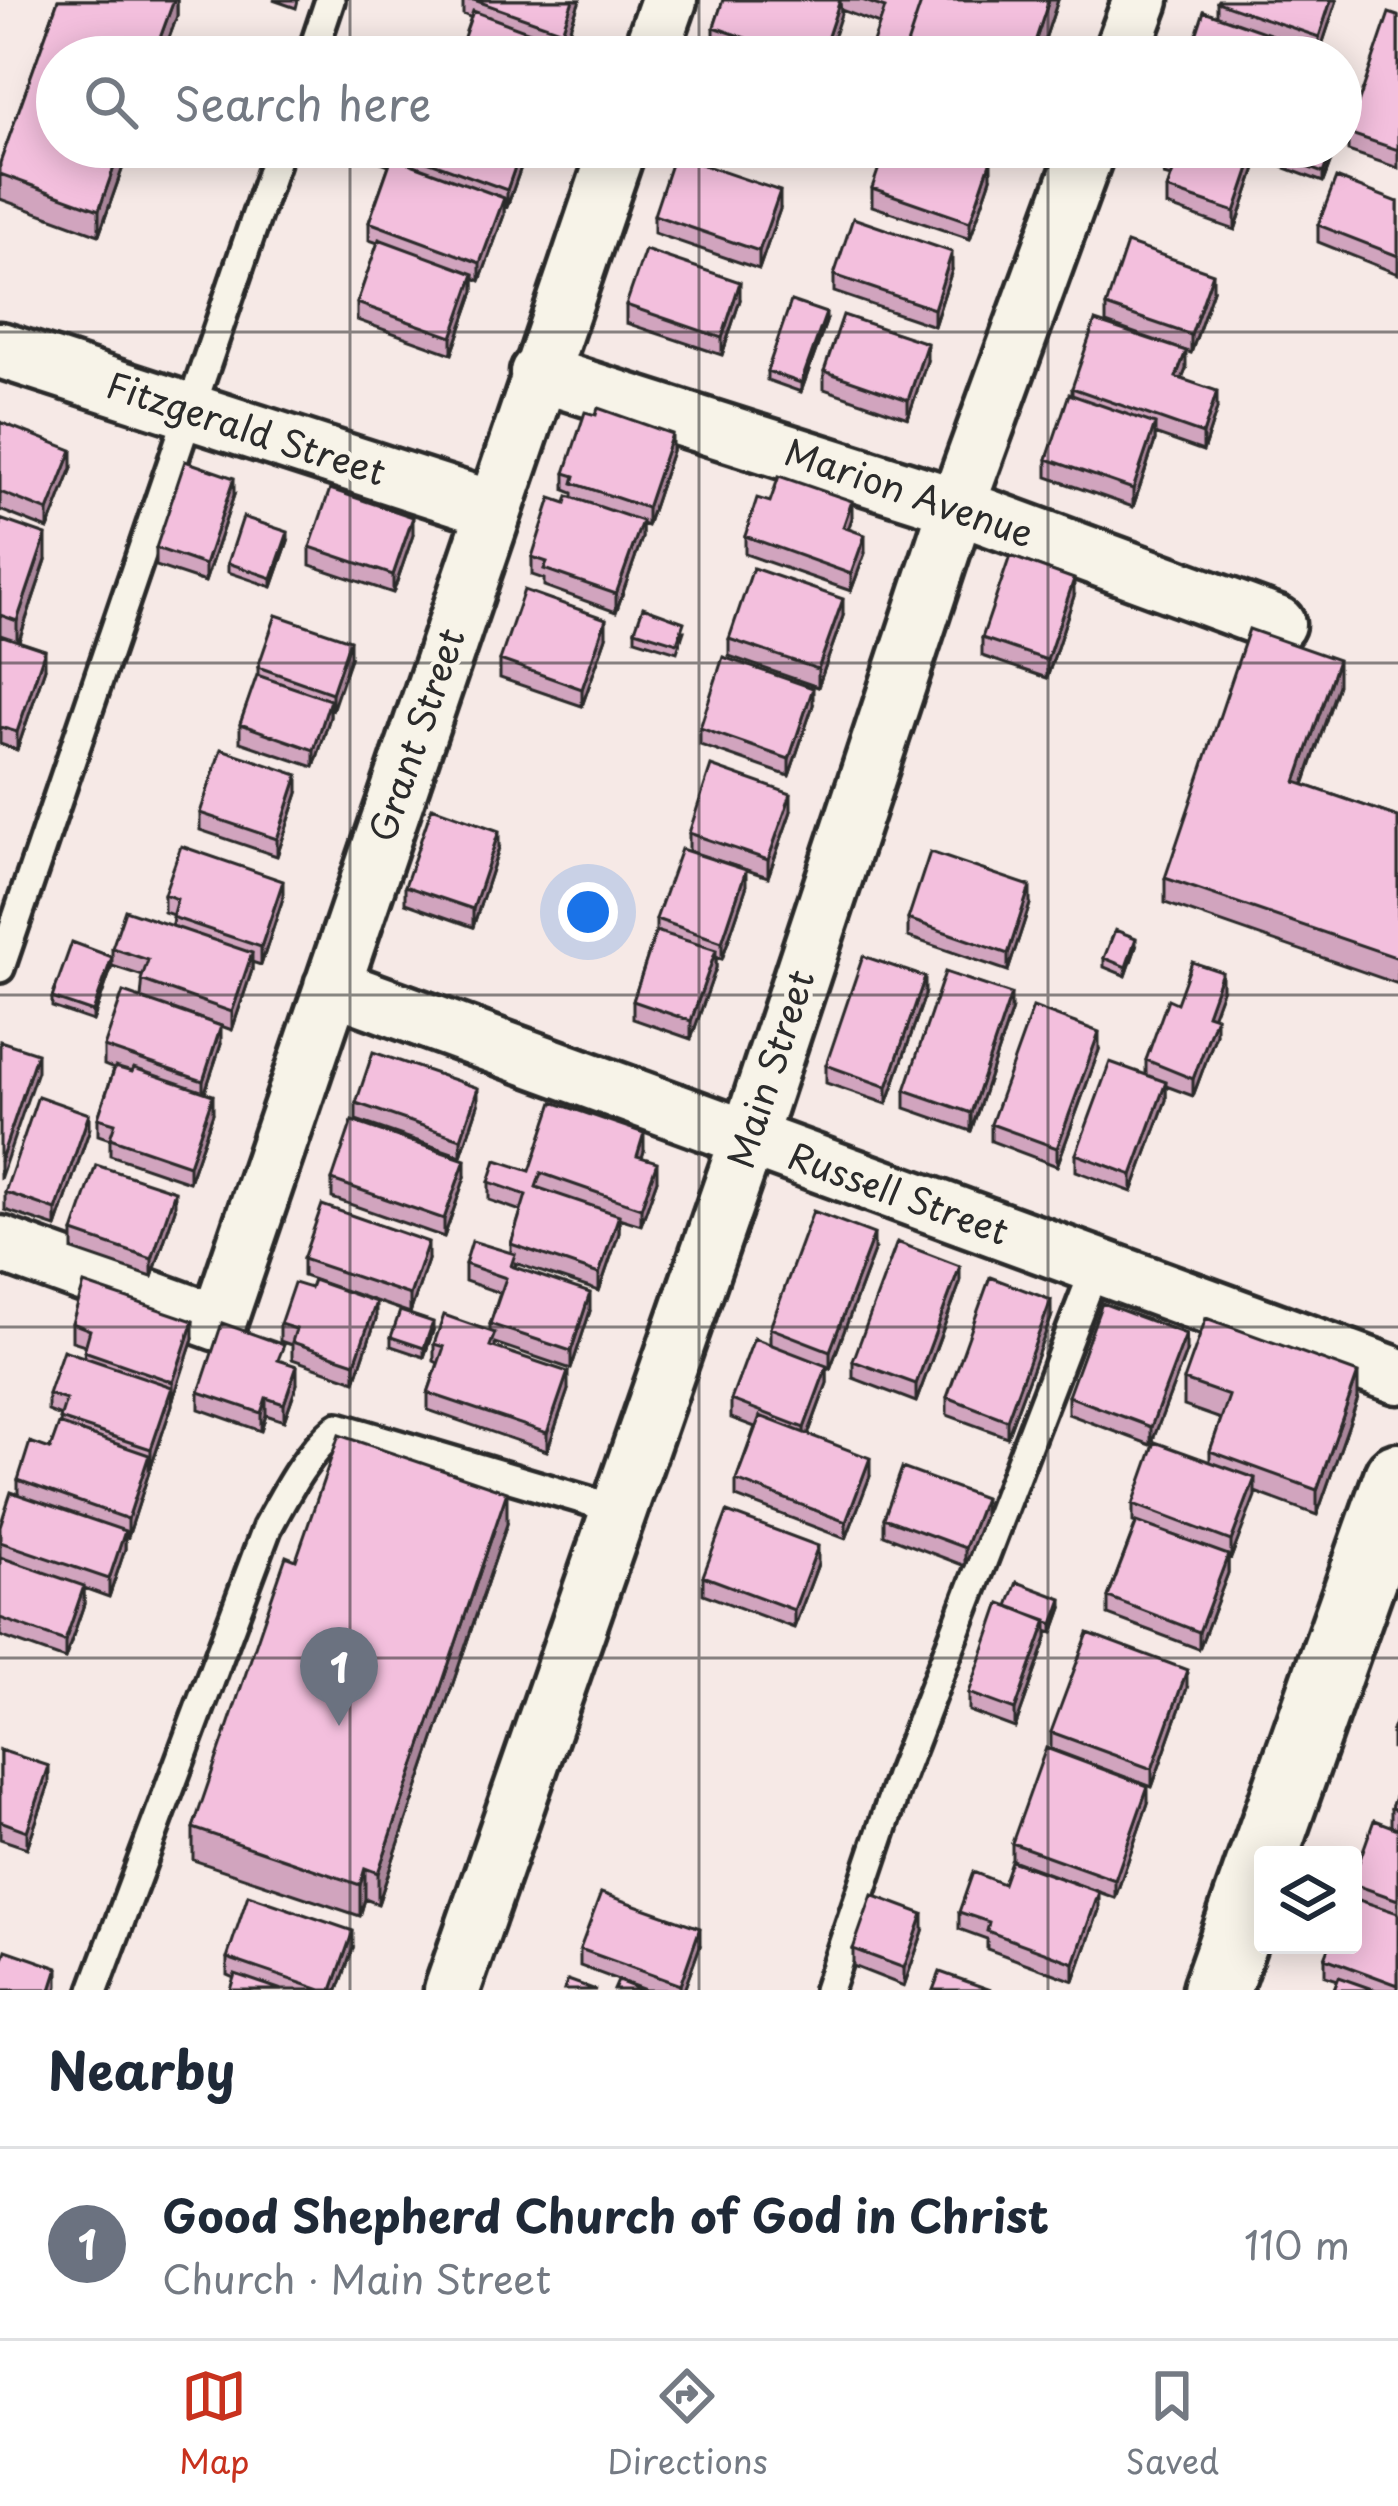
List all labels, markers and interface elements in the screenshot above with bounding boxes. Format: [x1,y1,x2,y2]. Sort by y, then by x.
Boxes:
search box [36,36,1362,168]
text: Search here [174,68,431,136]
icon: search [78,69,144,135]
street label: Fitzgerald Street [100,357,393,498]
street label: Marion Avenue [778,423,1041,559]
street label: Grant Street [353,620,477,848]
your location [558,882,618,942]
street label: Main Street [712,962,827,1174]
street label: Russell Street [781,1127,1017,1257]
pin: 1 [300,1627,378,1726]
map controls [1254,1846,1362,1954]
button: layers [1254,1846,1362,1954]
text: Nearby [48,2030,235,2107]
text: Good Shepherd Church of God in Christ [162,2180,1049,2248]
text: 1 [78,2214,96,2273]
text: 110 m [1244,2214,1350,2273]
text: Church · Main Street [162,2248,551,2307]
tab: Map [179,2363,249,2485]
tab: Directions [607,2363,768,2485]
tab: Saved [1125,2363,1219,2485]

